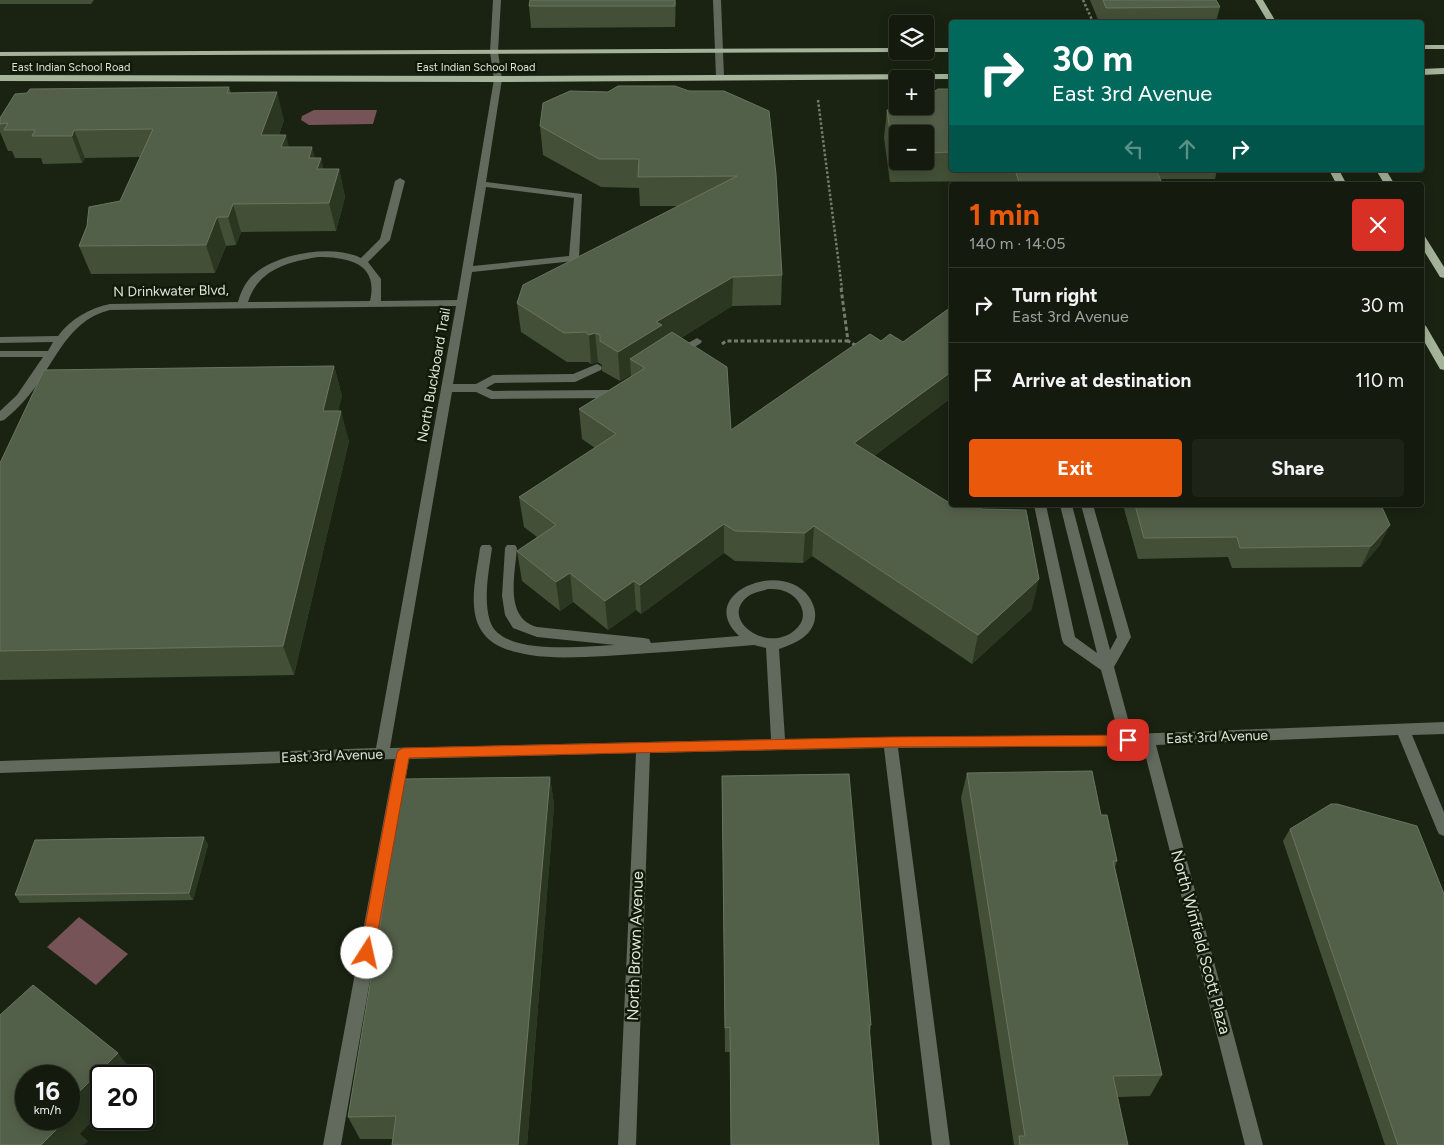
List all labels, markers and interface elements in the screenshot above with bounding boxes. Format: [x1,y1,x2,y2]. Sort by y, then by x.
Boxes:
map controls [889,15,934,170]
button: layers [889,15,934,60]
text: 30 m [1052,38,1133,80]
icon: right [969,40,1034,105]
street label: East Indian School Road [12,61,130,74]
street label: East Indian School Road [417,61,535,74]
button: + [889,70,934,115]
text: East 3rd Avenue [1052,80,1212,107]
button: − [889,125,934,170]
icon: left [1120,135,1148,163]
icon: ahead [1173,135,1201,163]
icon: right [1226,135,1254,163]
text: 1 min [969,196,1040,233]
button: close [1352,199,1404,251]
text: 140 m · 14:05 [969,234,1065,253]
street label: N Drinkwater Blvd, [113,281,229,301]
text: Turn right [1012,284,1098,307]
icon: right [969,291,997,319]
text: 30 m [1361,294,1404,317]
street label: North Buckboard Trail [414,306,454,444]
text: East 3rd Avenue [1012,307,1129,326]
icon: arrive [969,366,997,394]
text: Arrive at destination [1012,369,1191,392]
text: 110 m [1355,369,1404,392]
button: Exit [969,439,1182,497]
button: Share [1192,439,1404,497]
pin [1107,719,1149,761]
icon: arrive [1114,726,1142,754]
street label: East 3rd Avenue [1166,727,1269,747]
street label: East 3rd Avenue [281,746,384,766]
street label: North Winfield Scott Plaza [1167,848,1235,1036]
street label: North Brown Avenue [623,871,647,1021]
position arrow [340,926,392,978]
speed limit sign: 20 [90,1065,155,1130]
text: 16 [35,1076,60,1106]
text: km/h [34,1103,61,1117]

